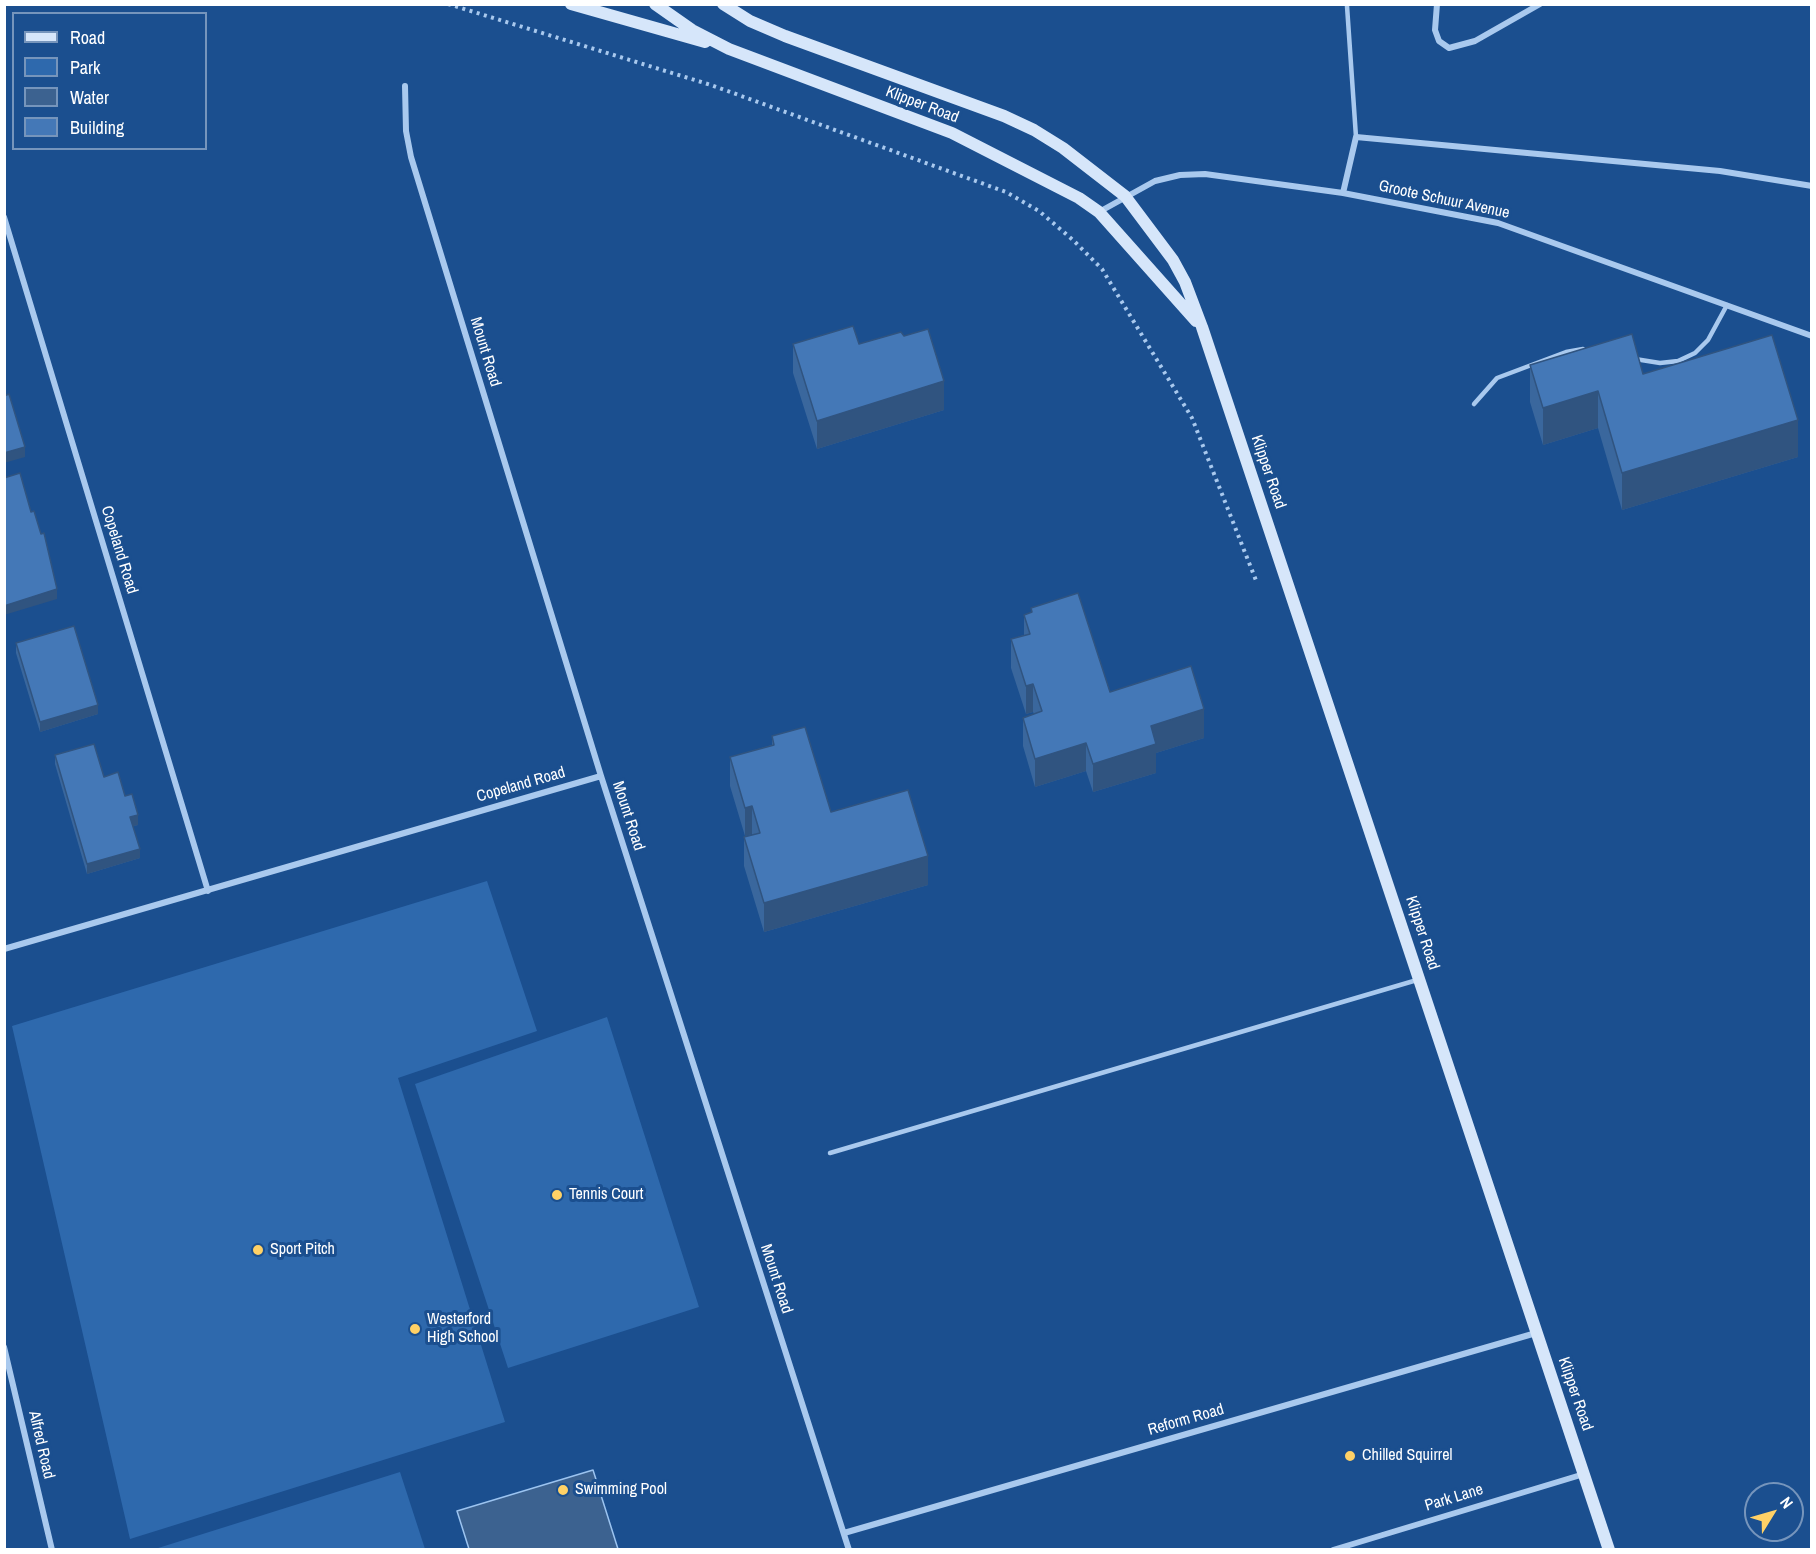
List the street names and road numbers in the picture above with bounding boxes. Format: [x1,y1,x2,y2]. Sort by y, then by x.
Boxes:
street label: Klipper Road [883,82,961,128]
street label: Groote Schuur Avenue [1377,177,1511,223]
street label: Mount Road [465,315,505,389]
street label: Klipper Road [1246,433,1290,511]
street label: Copeland Road [96,504,142,596]
street label: Copeland Road [475,763,567,807]
street label: Mount Road [608,779,648,853]
street label: Klipper Road [1401,894,1443,972]
street label: Mount Road [756,1242,796,1316]
street label: Klipper Road [1553,1355,1597,1433]
street label: Reform Road [1146,1400,1226,1440]
street label: Alfred Road [24,1409,58,1481]
street label: Park Lane [1423,1480,1485,1516]

